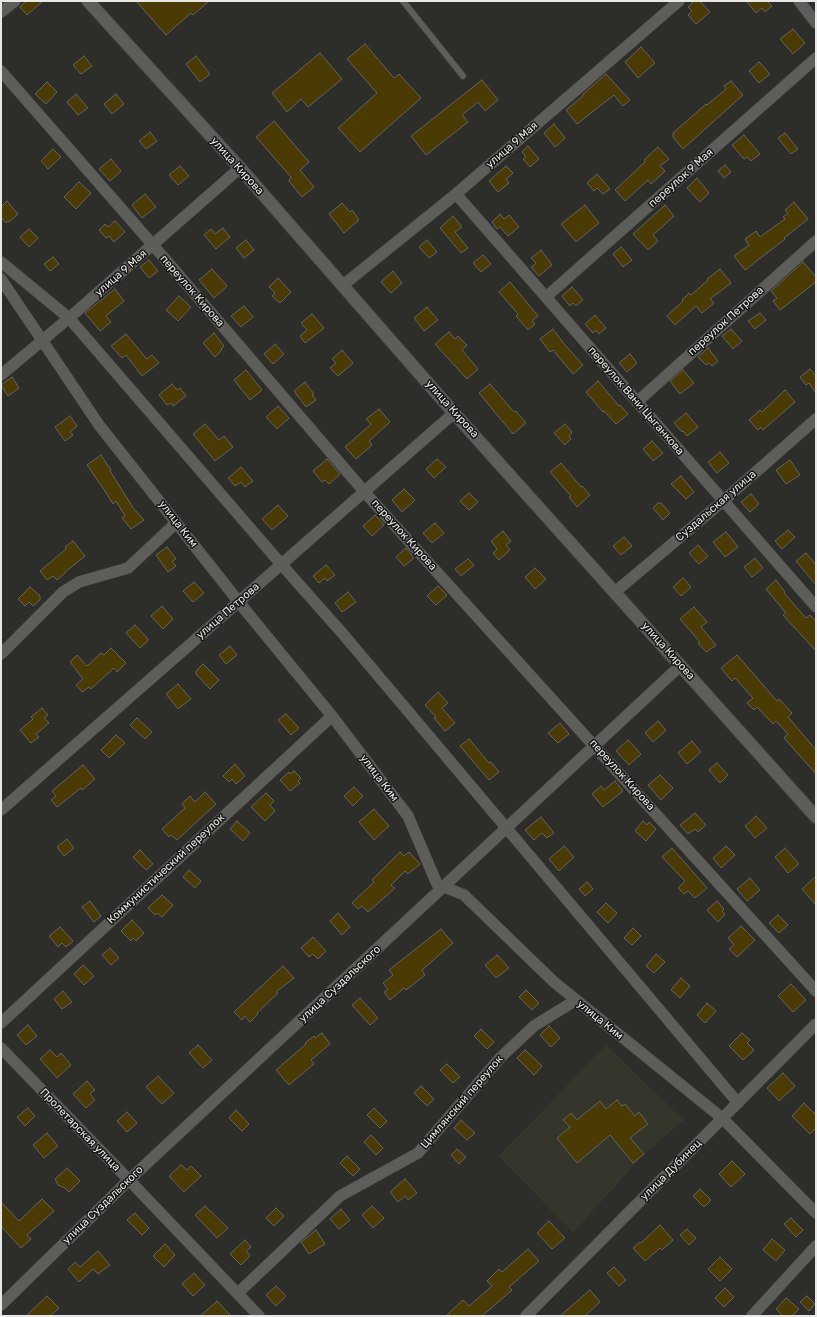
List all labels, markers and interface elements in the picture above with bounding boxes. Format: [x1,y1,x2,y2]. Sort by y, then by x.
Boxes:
street label: улица 9 Мая [483,119,541,171]
street label: улица Кирова [208,134,266,198]
street label: переулок 9 Мая [646,146,716,210]
street label: улица 9 Мая [92,247,150,299]
street label: переулок Кирова [157,252,227,330]
street label: переулок Петрова [686,284,766,358]
street label: переулок Вани Цыганкова [585,344,687,458]
street label: улица Кирова [423,377,481,441]
street label: Суздальская улица [673,468,759,544]
street label: переулок Кирова [369,497,439,573]
street label: улица Ким [156,498,200,550]
street label: улица Петрова [194,580,262,642]
street label: улица Кирова [639,619,697,683]
street label: переулок Кирова [587,737,657,813]
street label: улица Ким [357,752,401,804]
street label: Коммунистический переулок [105,811,227,927]
street label: улица Суздальского [296,943,384,1025]
street label: улица Ким [574,997,626,1043]
street label: Цимлянский переулок [418,1053,506,1151]
street label: Пролетарская улица [37,1086,123,1174]
street label: улица Дубинец [638,1137,704,1203]
street label: улица Суздальского [60,1163,146,1247]

